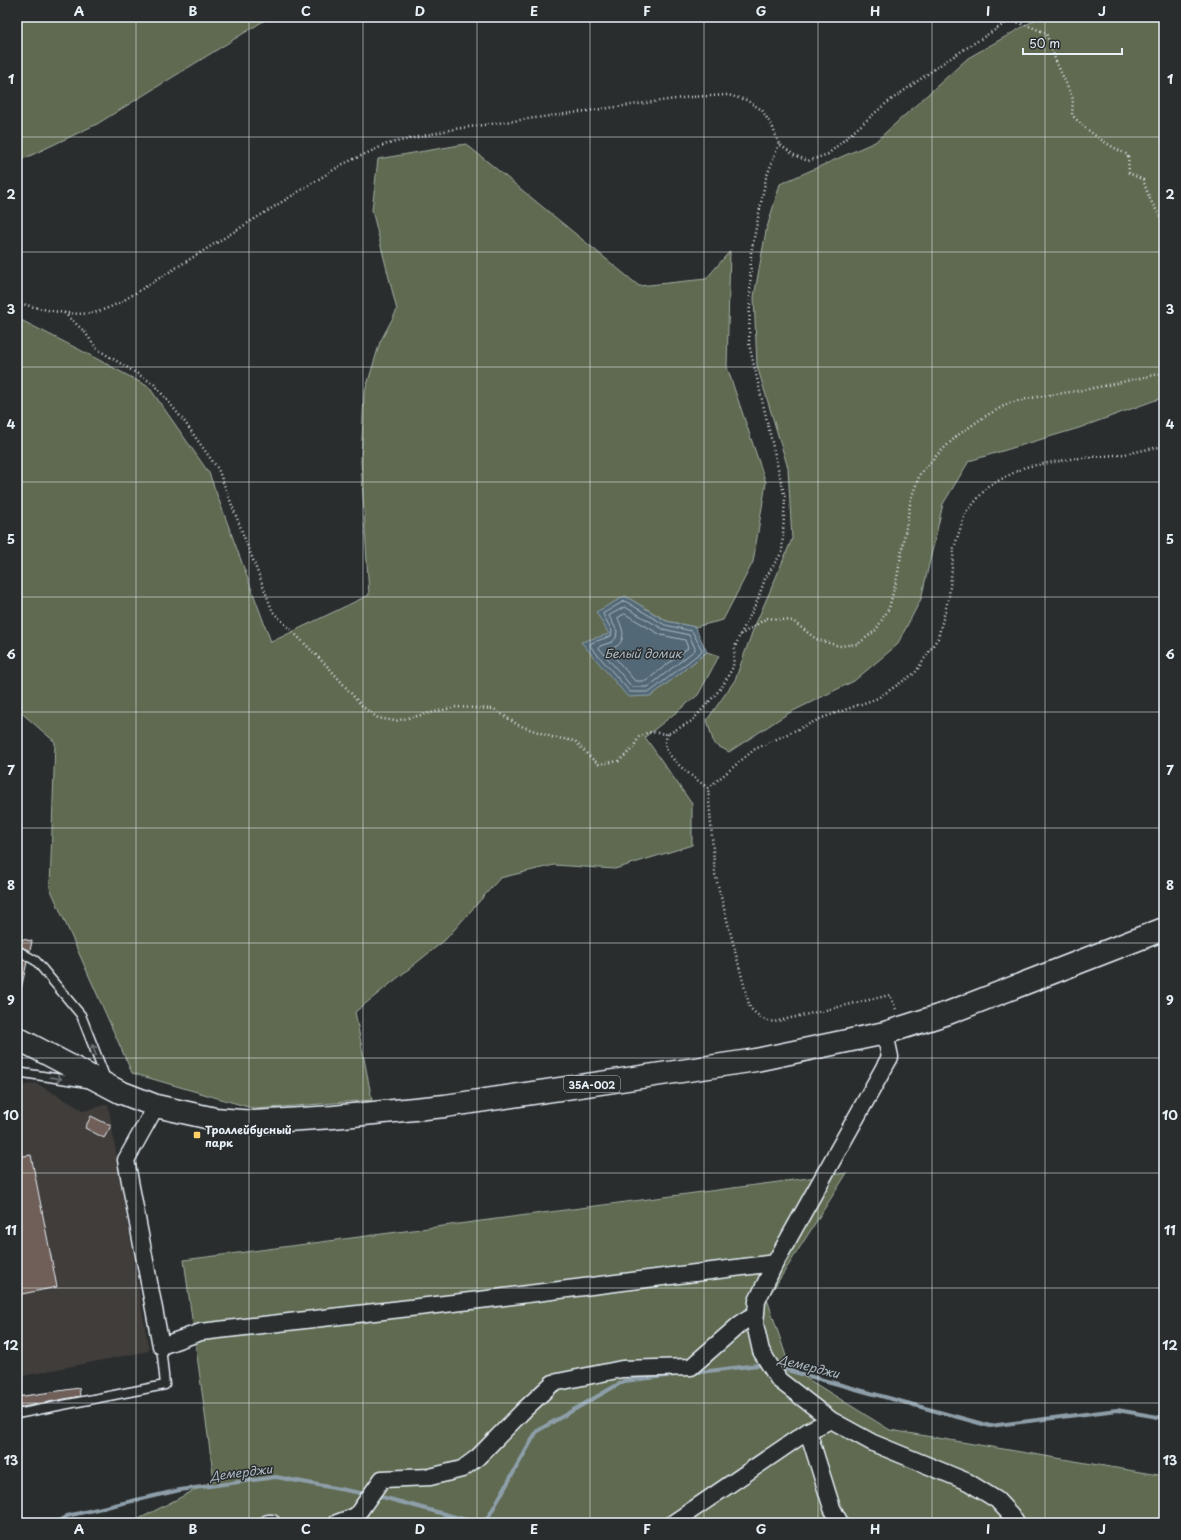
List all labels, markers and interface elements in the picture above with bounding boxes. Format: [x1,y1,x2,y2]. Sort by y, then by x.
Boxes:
text: A [74,1,84,20]
text: B [189,1,198,20]
text: C [301,1,311,20]
text: D [415,1,425,20]
text: E [530,1,538,20]
text: F [643,1,651,20]
text: G [756,1,766,20]
text: H [870,1,880,20]
text: I [986,1,990,20]
text: J [1098,1,1106,20]
scale bar [1023,30,1122,56]
text: 50 m [1029,34,1060,52]
text: 1 [8,69,14,88]
text: 1 [1167,69,1173,88]
text: 2 [6,184,16,203]
text: 2 [1165,184,1175,203]
text: 3 [7,299,16,318]
text: 3 [1166,299,1175,318]
text: 4 [7,414,16,433]
text: 4 [1166,414,1175,433]
text: 5 [7,529,15,548]
text: 5 [1166,529,1174,548]
text: 6 [6,644,16,663]
water label: Белый домик [604,644,683,662]
text: 6 [1165,644,1175,663]
text: 7 [7,760,15,779]
text: 7 [1166,760,1174,779]
text: 8 [7,875,15,894]
text: 8 [1166,875,1174,894]
text: 9 [7,990,15,1009]
text: 9 [1166,990,1174,1009]
one-way arrow [90,1044,98,1056]
one-way arrow [49,1074,62,1082]
road number: 35А-002 [564,1076,620,1092]
text: 10 [3,1105,19,1124]
text: 10 [1162,1105,1178,1124]
place label: Троллейбусный парк [205,1121,292,1151]
marker: Троллейбусный парк [192,1130,202,1140]
text: 11 [5,1220,17,1239]
text: 11 [1164,1220,1176,1239]
text: 12 [3,1335,19,1354]
text: 12 [1162,1335,1178,1354]
water label: Демерджи [776,1349,843,1383]
text: 13 [4,1450,19,1469]
text: 13 [1163,1450,1178,1469]
water label: Демерджи [208,1459,274,1485]
text: A [74,1519,84,1538]
text: B [189,1519,198,1538]
text: C [301,1519,311,1538]
text: D [415,1519,425,1538]
text: E [530,1519,538,1538]
text: F [643,1519,651,1538]
text: G [756,1519,766,1538]
text: H [870,1519,880,1538]
text: I [986,1519,990,1538]
text: J [1098,1519,1106,1538]

